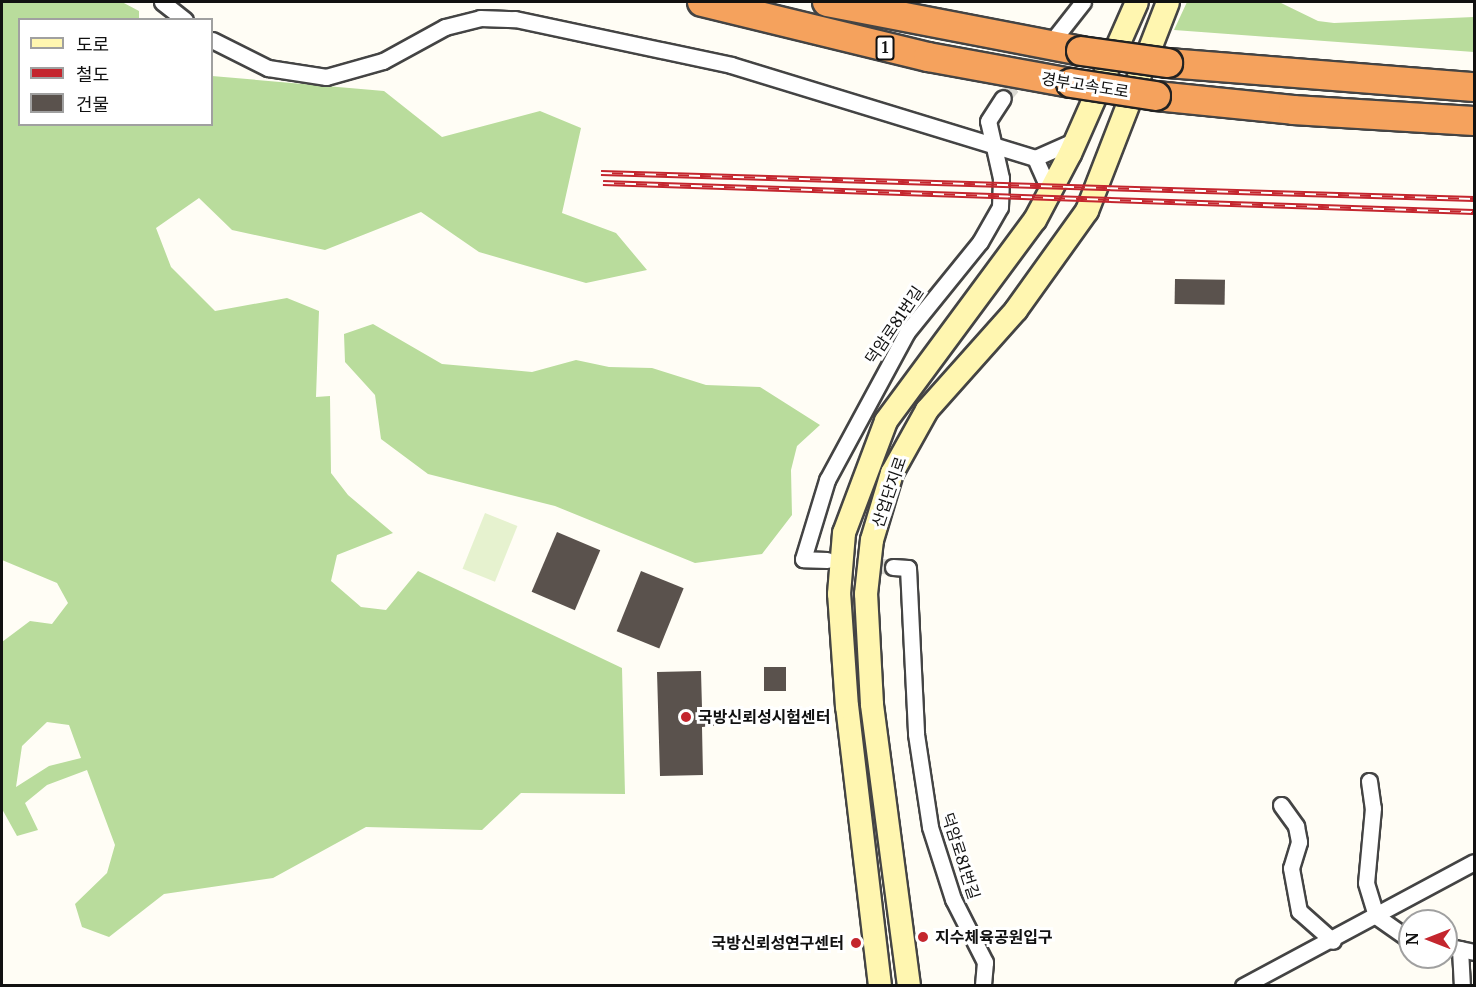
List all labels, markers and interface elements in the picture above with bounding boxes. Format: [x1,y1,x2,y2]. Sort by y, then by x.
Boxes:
legend [18,18,213,126]
text: 도로 [76,33,109,56]
road number: 1 [874,36,896,60]
text: 철도 [76,63,109,86]
street label: 경부고속도로 [1040,69,1130,101]
text: 건물 [76,93,109,116]
street label: 덕암로81번길 [861,282,927,368]
street label: 산업단지로 [868,454,910,530]
place label: 국방신뢰성시험센터 [698,707,830,727]
marker: 국방신뢰성시험센터 [679,710,693,724]
street label: 덕암로81번길 [938,810,984,902]
north arrow [1398,909,1458,969]
place label: 지수체육공원입구 [935,927,1053,947]
marker: 지수체육공원입구 [916,930,930,944]
place label: 국방신뢰성연구센터 [712,933,844,953]
text: N [1402,933,1422,945]
marker: 국방신뢰성연구센터 [849,936,863,950]

